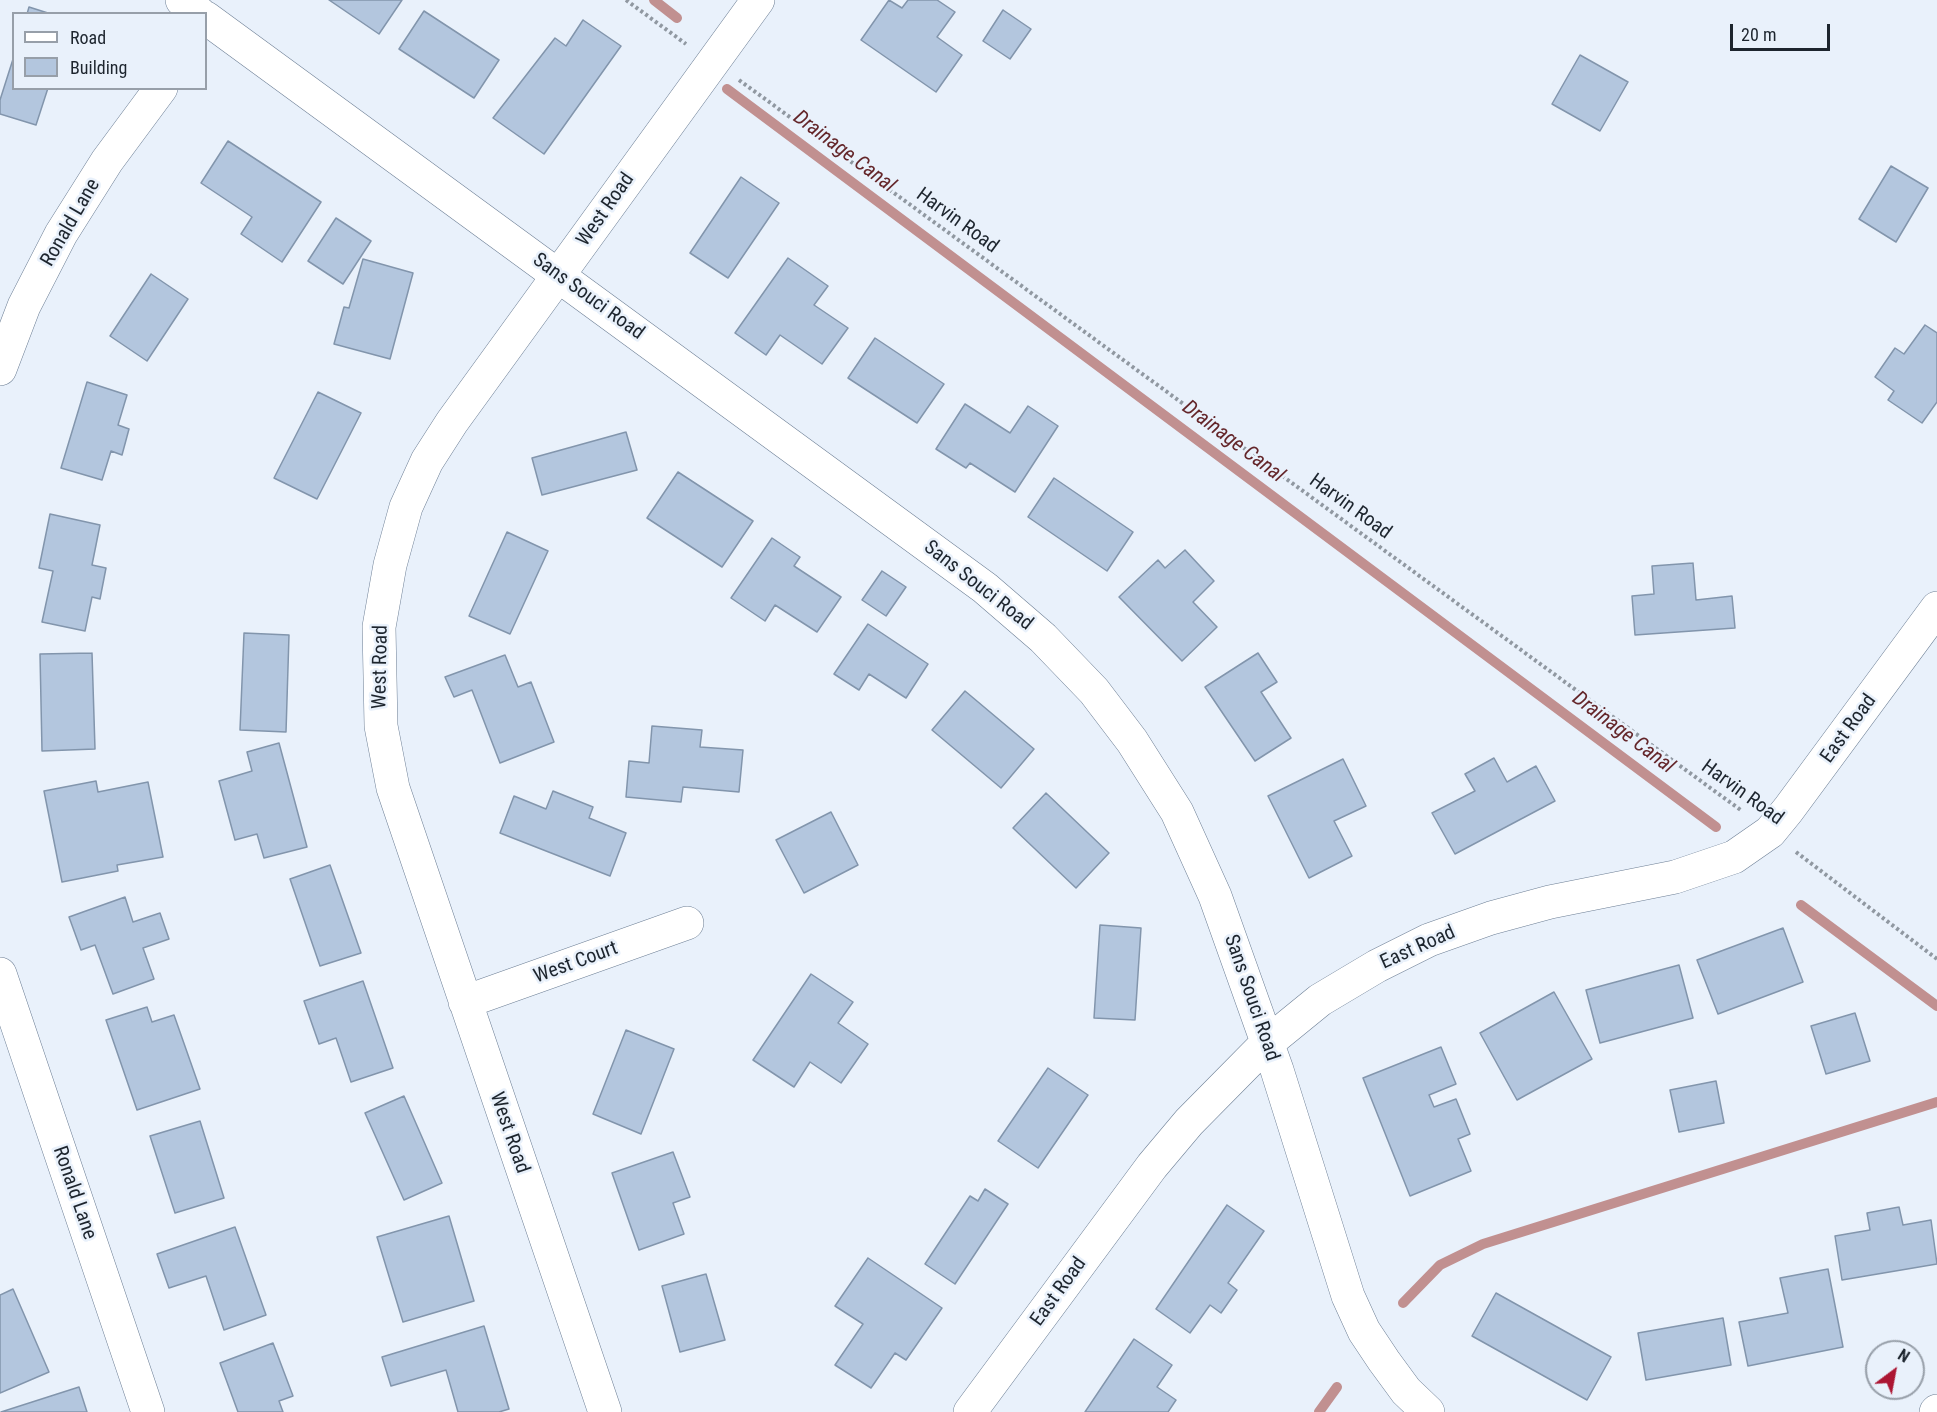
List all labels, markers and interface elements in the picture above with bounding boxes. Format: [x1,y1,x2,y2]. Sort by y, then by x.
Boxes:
legend [12,12,207,90]
scale bar [1733,12,1834,50]
text: 20 m [1741,24,1776,45]
text: Road [70,27,106,48]
text: Building [70,57,127,78]
water label: Drainage Canal [788,105,900,199]
street label: West Road [572,169,640,251]
street label: Ronald Lane [36,175,106,271]
street label: Harvin Road [911,183,1003,259]
street label: Sans Souci Road [528,248,648,346]
water label: Drainage Canal [1177,395,1289,489]
street label: Harvin Road [1304,469,1396,545]
street label: Sans Souci Road [919,536,1037,636]
street label: West Road [368,625,394,709]
water label: Drainage Canal [1567,686,1679,780]
street label: East Road [1816,690,1882,768]
street label: Harvin Road [1696,755,1788,831]
street label: East Road [1377,921,1459,975]
street label: Sans Souci Road [1218,932,1284,1064]
street label: West Court [531,937,621,989]
street label: West Road [484,1089,534,1177]
street label: Ronald Lane [47,1143,101,1243]
street label: East Road [1026,1253,1092,1331]
north arrow [1865,1340,1925,1400]
text: N [1895,1345,1913,1367]

